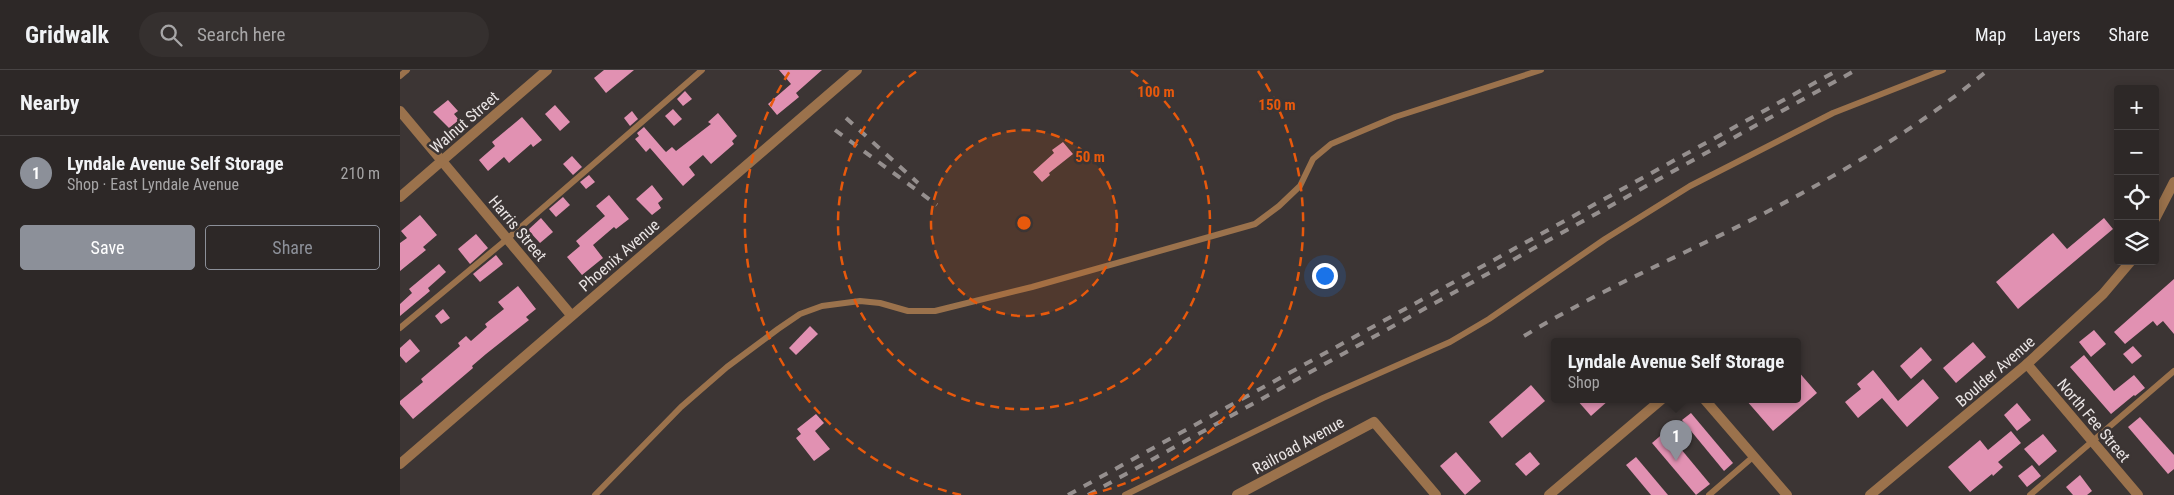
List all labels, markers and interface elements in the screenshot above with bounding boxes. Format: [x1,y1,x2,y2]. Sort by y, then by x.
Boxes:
search box [139,12,489,57]
text: Gridwalk [25,21,109,49]
icon: search [157,21,185,49]
text: Search here [197,23,285,46]
text: Map [1975,24,2006,45]
text: Layers [2034,24,2081,45]
text: Share [2109,24,2149,45]
text: 100 m [1137,83,1175,101]
map controls [2114,85,2159,265]
button: + [2114,85,2159,130]
street label: Walnut Street [426,87,503,157]
text: Nearby [20,91,79,115]
text: 150 m [1258,96,1296,114]
button: − [2114,130,2159,175]
text: 50 m [1075,148,1105,166]
text: Lyndale Avenue Self Storage [67,152,284,175]
text: 1 [32,164,40,183]
text: 210 m [341,164,380,183]
text: Shop · East Lyndale Avenue [67,175,239,194]
button: locate [2114,175,2159,220]
street label: Harris Street [485,192,551,265]
centre of rings [1015,214,1033,232]
street label: Phoenix Avenue [575,215,663,295]
button: layers [2114,220,2159,265]
button: Save [20,225,195,270]
button: Share [205,225,380,270]
your location [1312,263,1338,289]
street label: Boulder Avenue [1952,332,2039,411]
popup [1551,338,1801,403]
text: Lyndale Avenue Self Storage [1568,350,1784,373]
text: Shop [1568,373,1600,392]
street label: North Fee Street [2053,375,2134,466]
street label: Railroad Avenue [1249,413,1347,478]
pin: 1 [1660,420,1692,461]

